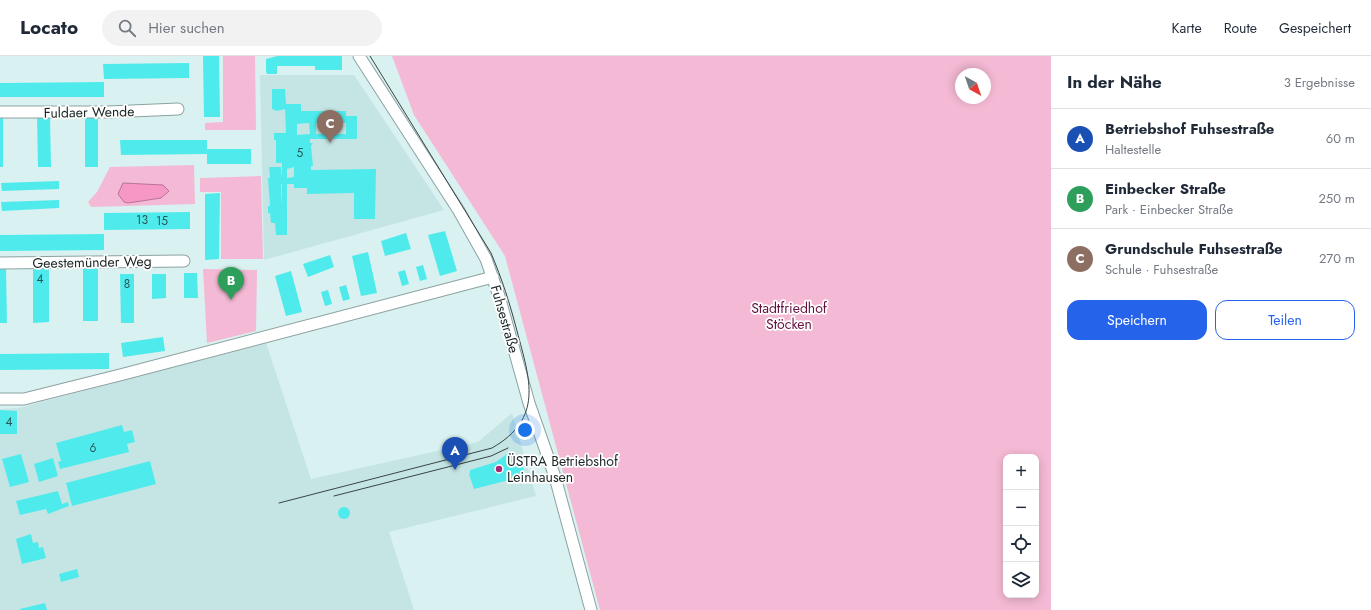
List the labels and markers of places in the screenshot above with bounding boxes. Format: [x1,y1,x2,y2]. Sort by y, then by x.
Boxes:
pin: C [317,110,343,143]
pin: B [218,267,244,300]
pin: A [442,437,468,470]
place label: ÜSTRA Betriebshof Leinhausen [507,451,619,487]
marker: ÜSTRA Betriebshof Leinhausen [494,464,504,474]

